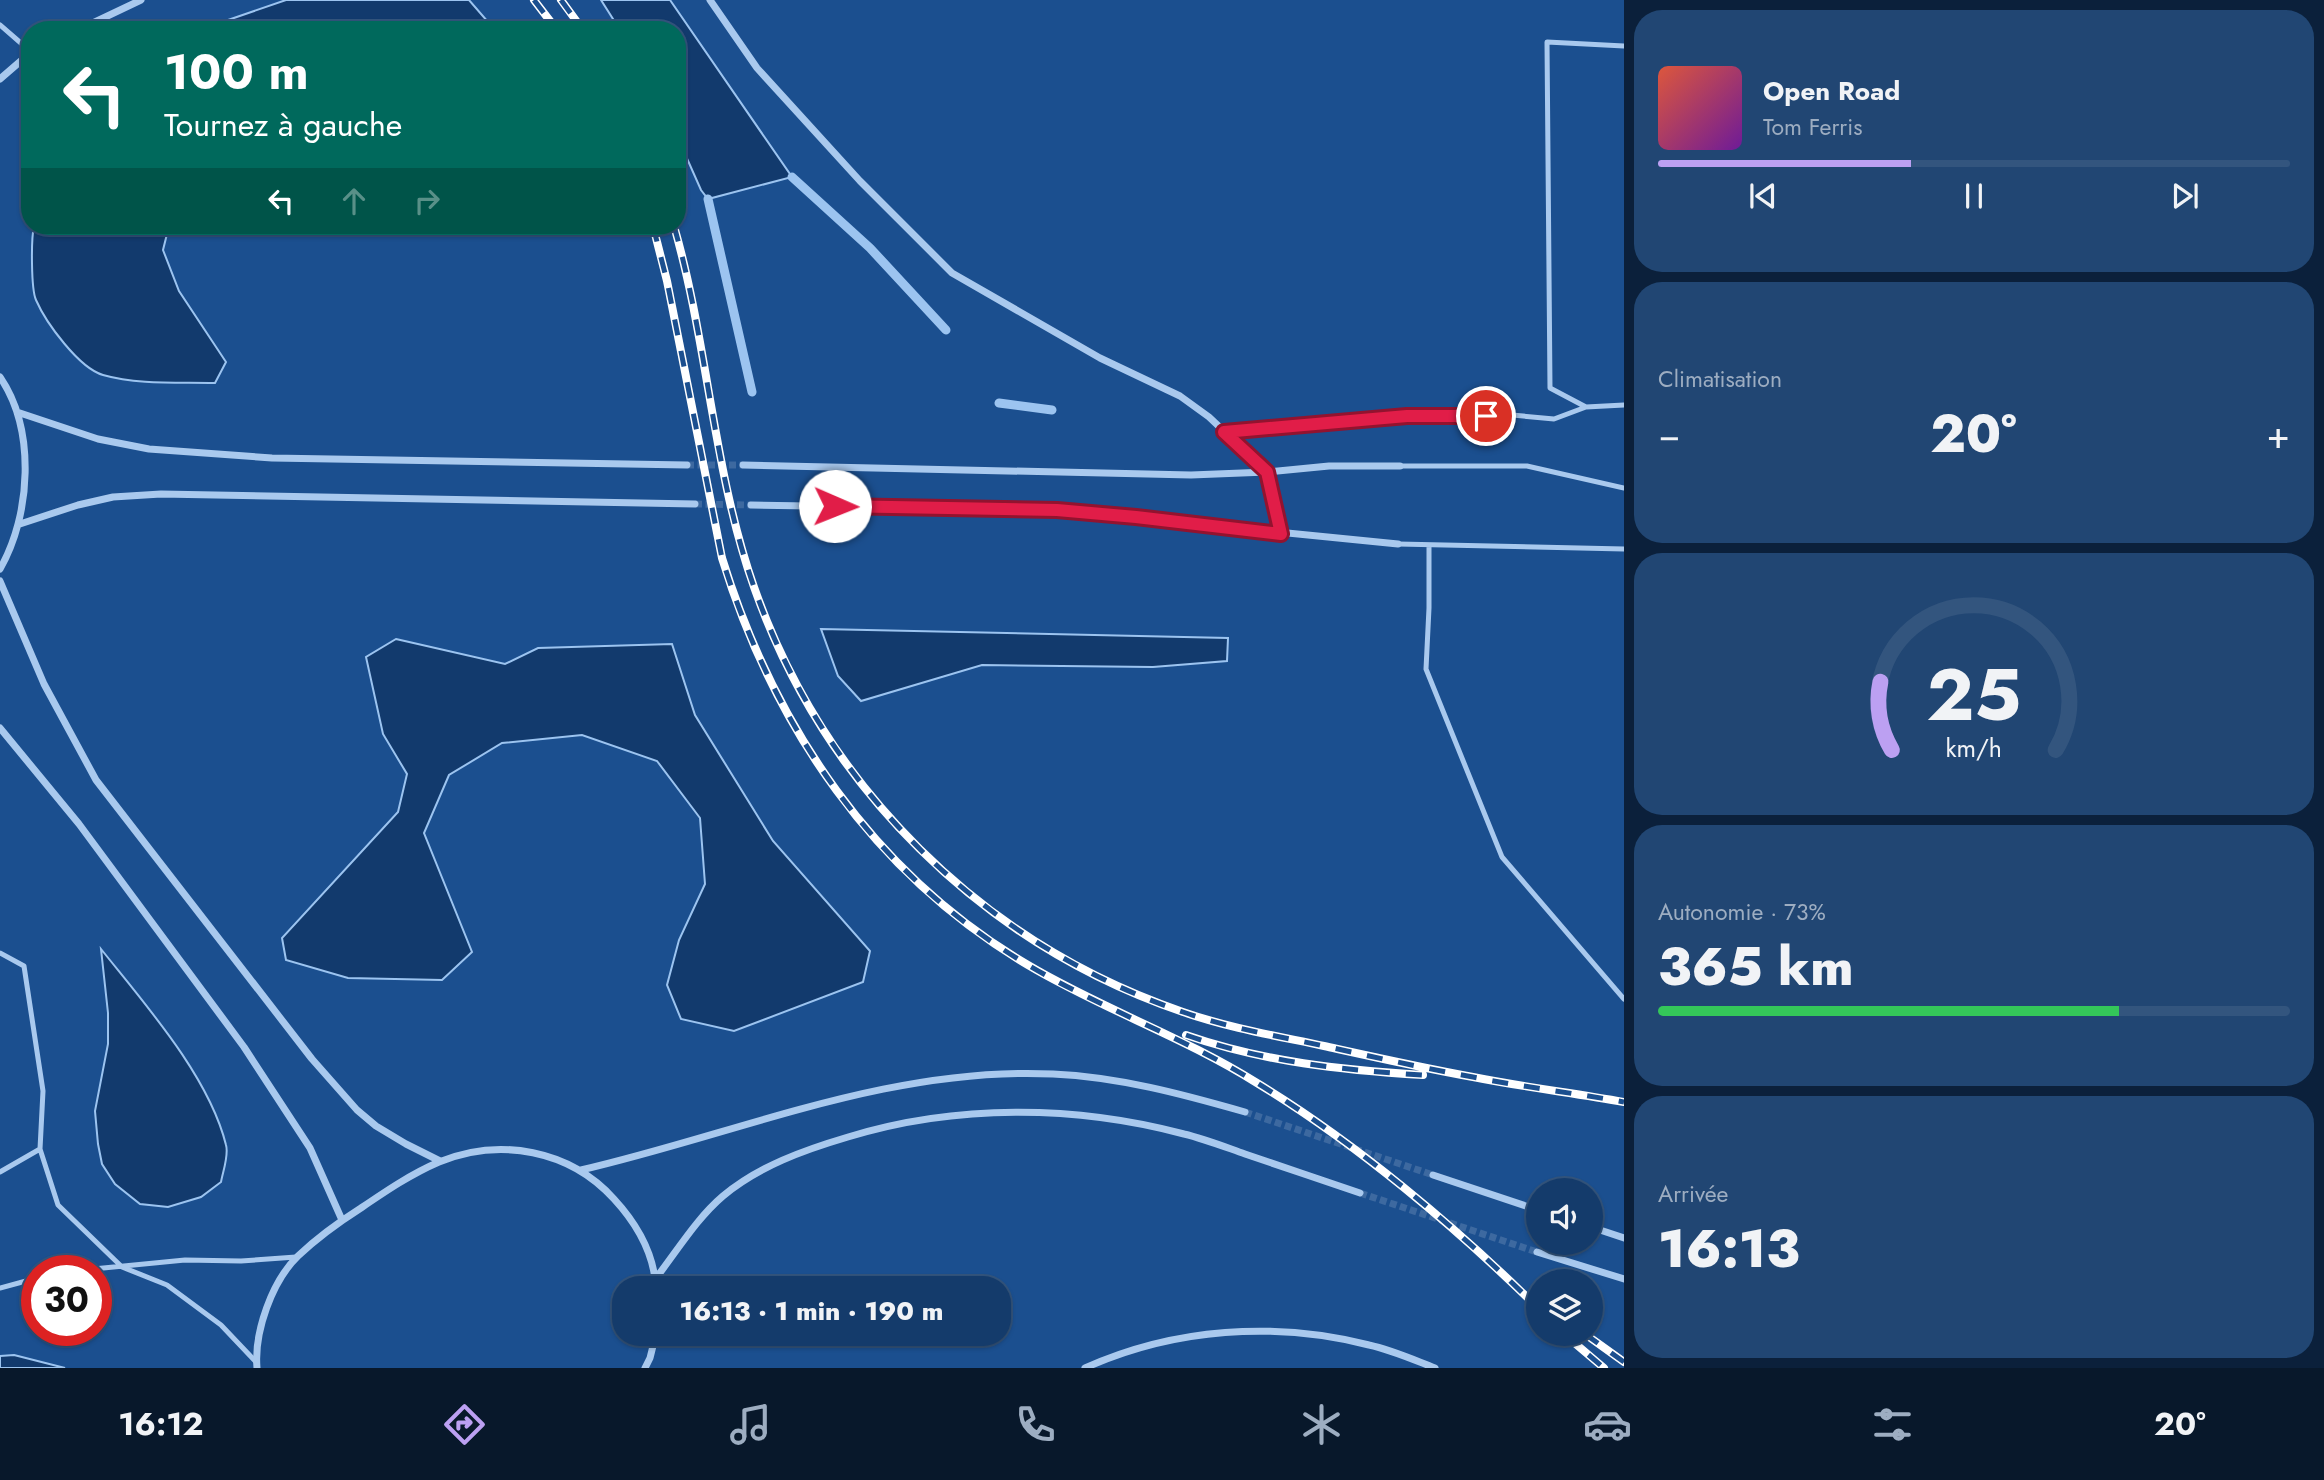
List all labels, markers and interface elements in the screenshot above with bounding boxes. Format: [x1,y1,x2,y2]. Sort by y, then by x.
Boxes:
text: 100 m [164,37,309,107]
icon: left [49,49,140,140]
text: Open Road [1763,72,1900,110]
text: Tournez à gauche [164,102,402,148]
text: Tom Ferris [1763,110,1862,144]
icon: previous [1744,177,1782,215]
icon: pause [1955,177,1993,215]
icon: next [2166,177,2204,215]
icon: left [262,182,300,220]
icon: ahead [335,182,373,220]
icon: right [408,182,446,220]
text: Climatisation [1658,362,1782,396]
pin [1456,386,1516,446]
text: 20° [1930,396,2017,472]
icon: arrive [1467,397,1505,435]
text: − [1658,407,1680,462]
text: + [2267,407,2290,462]
position arrow [798,469,872,543]
text: 25 [1927,642,2021,747]
text: km/h [1946,730,2002,766]
text: Autonomie · 73% [1658,895,1826,929]
text: 365 km [1658,929,1853,1005]
text: Arrivée [1658,1177,1728,1211]
map controls [1526,1178,1603,1346]
button: sound [1526,1178,1603,1255]
text: 16:13 [1658,1211,1800,1287]
speed limit sign: 30 [21,1255,112,1346]
button: layers [1526,1269,1603,1346]
text: 16:13 · 1 min · 190 m [680,1292,943,1330]
icon: directions [440,1400,489,1449]
icon: music [726,1400,775,1449]
icon: phone [1011,1400,1060,1449]
icon: climate [1297,1400,1346,1449]
icon: car [1583,1400,1632,1449]
icon: filters [1868,1400,1917,1449]
text: 16:12 [118,1401,204,1447]
text: 20° [2154,1401,2206,1447]

